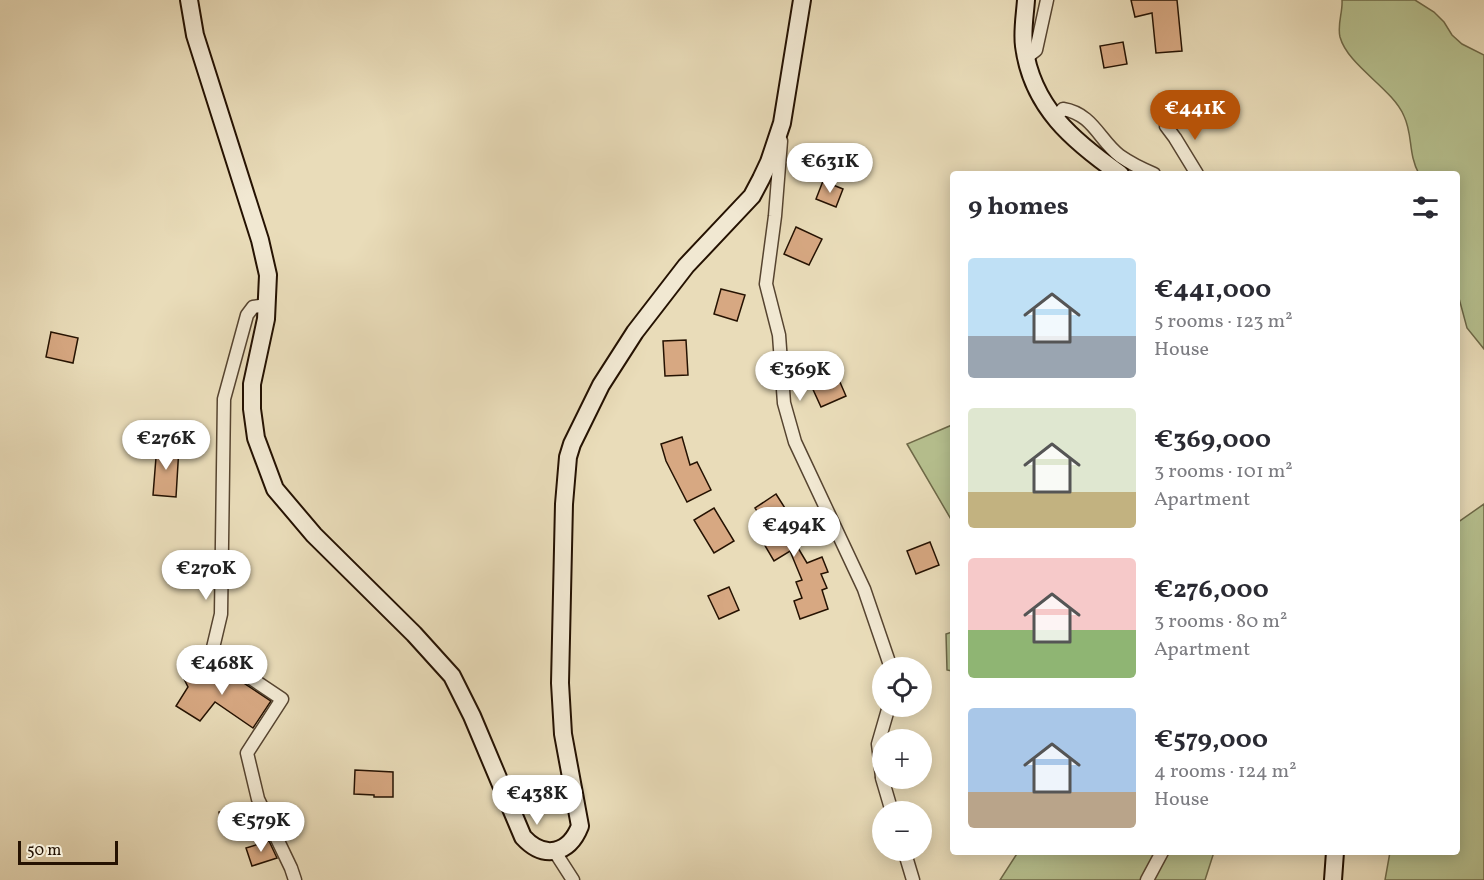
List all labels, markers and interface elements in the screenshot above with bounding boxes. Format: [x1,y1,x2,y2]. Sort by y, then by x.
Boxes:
pin: €441K [1153,90,1237,141]
text: €441K [1164,95,1226,123]
pin: €631K [788,143,872,194]
text: €631K [801,148,859,176]
text: 9 homes [968,189,1069,225]
icon: filters [1409,191,1442,224]
text: €441,000 [1154,272,1271,308]
icon: home [1016,282,1088,354]
text: 5 rooms · 123 m² [1154,308,1293,336]
text: House [1154,336,1209,364]
pin: €369K [758,351,842,402]
text: €369K [769,356,831,384]
pin: €276K [124,420,208,471]
text: €369,000 [1154,422,1271,458]
text: €276K [136,425,196,453]
icon: home [1016,432,1088,504]
text: 3 rooms · 101 m² [1154,458,1293,486]
text: Apartment [1154,486,1250,514]
pin: €494K [752,507,836,558]
text: €494K [762,512,826,540]
pin: €270K [164,550,248,601]
text: €270K [176,555,236,583]
text: €276,000 [1154,572,1269,608]
icon: home [1016,582,1088,654]
text: 3 rooms · 80 m² [1154,608,1287,636]
text: Apartment [1154,636,1250,664]
pin: €468K [180,645,264,696]
text: €468K [190,650,254,678]
map controls [872,657,932,861]
button: locate [872,657,932,717]
text: €579,000 [1154,722,1268,758]
button: + [872,729,932,789]
icon: home [1016,732,1088,804]
text: 4 rooms · 124 m² [1154,758,1297,786]
pin: €438K [495,775,579,826]
text: €438K [506,780,568,808]
text: House [1154,786,1209,814]
button: − [872,801,932,861]
pin: €579K [219,802,303,853]
text: €579K [231,807,291,835]
scale bar [18,838,118,866]
text: 50 m [27,840,61,862]

